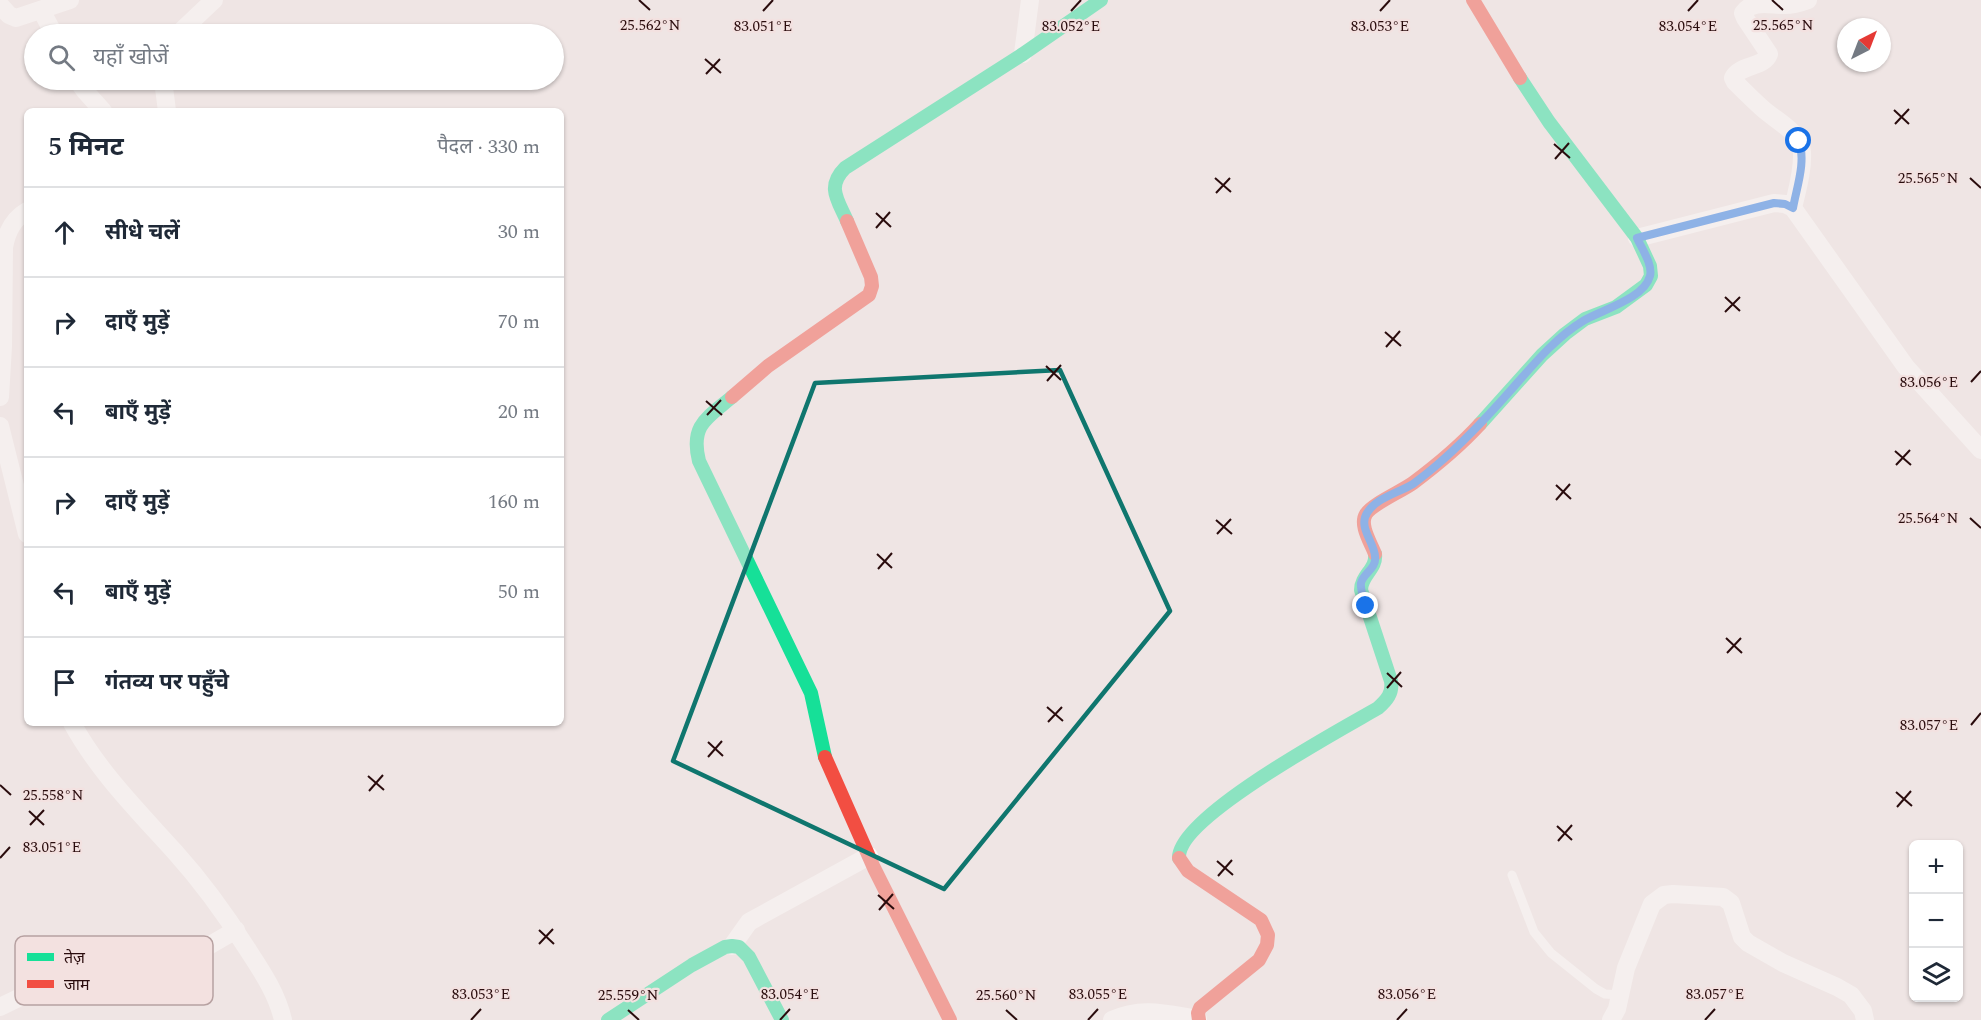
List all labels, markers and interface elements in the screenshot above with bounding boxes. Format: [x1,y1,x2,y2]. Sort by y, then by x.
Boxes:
text: 25.562°N [620,14,680,37]
text: 25.565°N [1753,14,1813,37]
text: 83.051°E [734,15,792,38]
text: 83.052°E [1042,15,1100,38]
text: 83.053°E [1351,15,1409,38]
text: 83.054°E [1659,15,1717,38]
north arrow [1837,18,1891,72]
search box [24,24,564,90]
icon: search [45,41,78,74]
text: यहाँ खोजें [93,41,169,74]
text: 5 मिनट [48,127,124,167]
route start [1785,127,1811,153]
text: पैदल · 330 m [437,132,540,162]
text: 25.565°N [1898,167,1958,190]
icon: ahead [48,216,81,249]
text: सीधे चलें [105,216,180,249]
text: 30 m [498,217,540,247]
icon: right [48,306,81,339]
text: दाएँ मुड़ें [105,306,170,339]
text: 70 m [498,307,540,337]
text: 83.056°E [1900,371,1958,394]
icon: left [48,396,81,429]
text: बाएँ मुड़ें [105,396,171,429]
text: 20 m [498,397,540,427]
icon: right [48,486,81,519]
text: दाएँ मुड़ें [105,486,170,519]
text: 160 m [488,487,540,517]
text: 25.564°N [1898,507,1958,530]
icon: left [48,576,81,609]
text: बाएँ मुड़ें [105,576,171,609]
text: 50 m [498,577,540,607]
route end [1352,592,1378,618]
icon: arrive [48,666,81,699]
text: गंतव्य पर पहुँचे [105,666,229,699]
text: 83.057°E [1900,714,1958,737]
text: 25.558°N [23,784,83,807]
text: 83.051°E [23,836,81,859]
map controls [1909,840,1963,1002]
button: + [1909,840,1963,894]
button: − [1909,894,1963,948]
legend [15,936,213,1005]
text: तेज़ [64,946,86,970]
button: layers [1909,948,1963,1002]
text: जाम [64,973,90,997]
text: 83.053°E [452,983,510,1006]
text: 83.054°E [761,983,819,1006]
text: 83.055°E [1069,983,1127,1006]
text: 83.056°E [1378,983,1436,1006]
text: 83.057°E [1686,983,1744,1006]
text: 25.559°N [598,984,658,1007]
text: 25.560°N [976,984,1036,1007]

